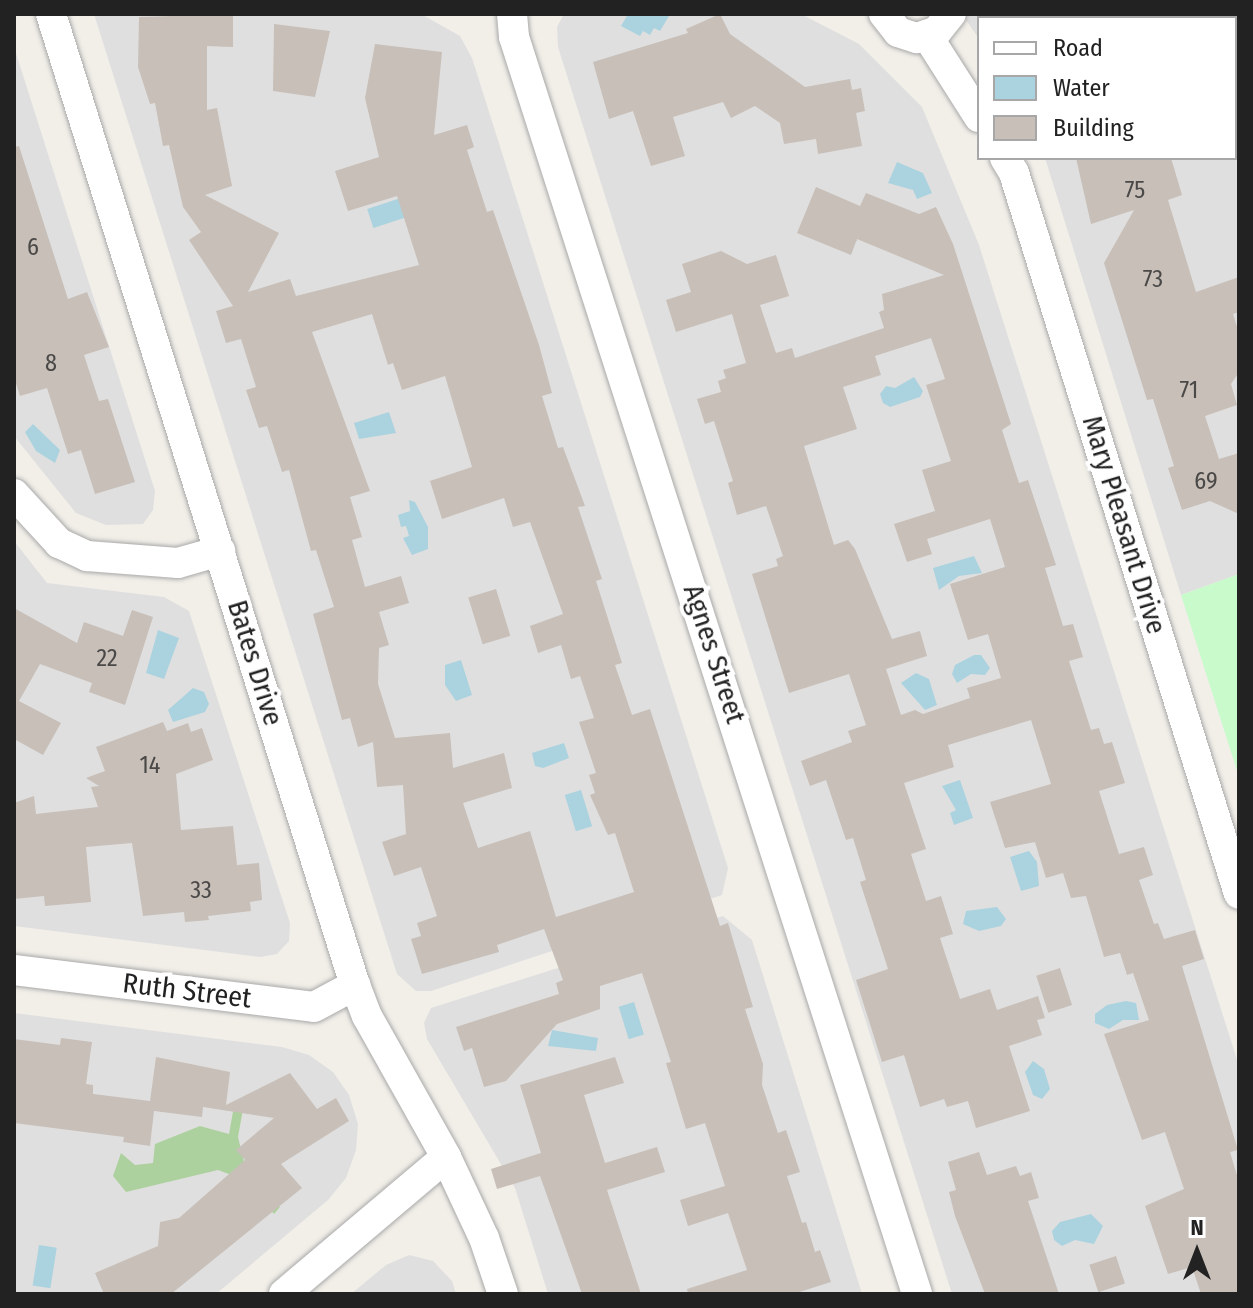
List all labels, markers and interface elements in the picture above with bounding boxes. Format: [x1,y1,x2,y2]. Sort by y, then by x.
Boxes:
legend [977,16,1237,160]
text: Road [1053,34,1103,62]
text: Water [1053,74,1110,102]
text: Building [1053,114,1134,142]
house number: 75 [1125,177,1145,205]
house number: 6 [27,234,39,262]
house number: 73 [1143,266,1163,294]
house number: 8 [45,350,57,378]
house number: 71 [1180,377,1198,405]
street label: Mary Pleasant Drive [1075,412,1173,638]
house number: 69 [1194,468,1218,496]
street label: Agnes Street [676,580,752,728]
street label: Bates Drive [220,596,290,730]
house number: 22 [96,645,118,673]
house number: 14 [140,752,160,780]
house number: 33 [190,877,212,905]
street label: Ruth Street [121,966,253,1016]
north arrow [1157,1212,1237,1292]
text: N [1190,1214,1204,1241]

